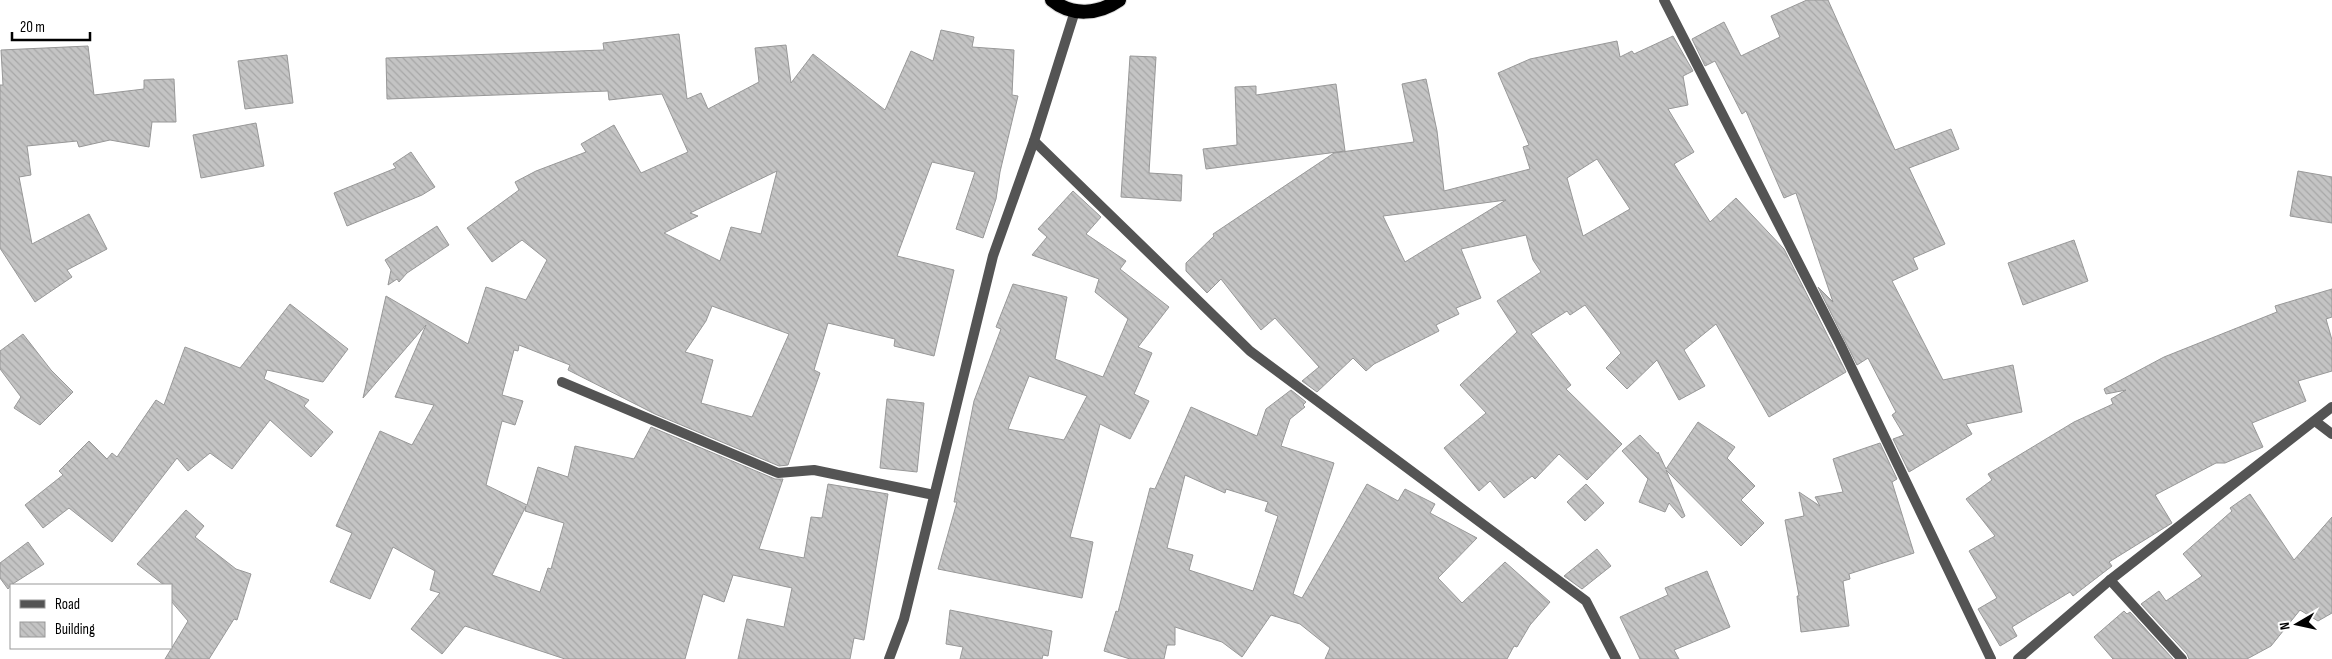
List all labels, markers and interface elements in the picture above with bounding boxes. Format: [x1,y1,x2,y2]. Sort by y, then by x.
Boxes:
scale bar [12,10,90,42]
text: 20 m [20,18,45,37]
legend [10,584,172,649]
text: Road [55,595,80,614]
north arrow [2272,599,2322,649]
text: Building [55,620,95,639]
text: N [2276,621,2294,631]

